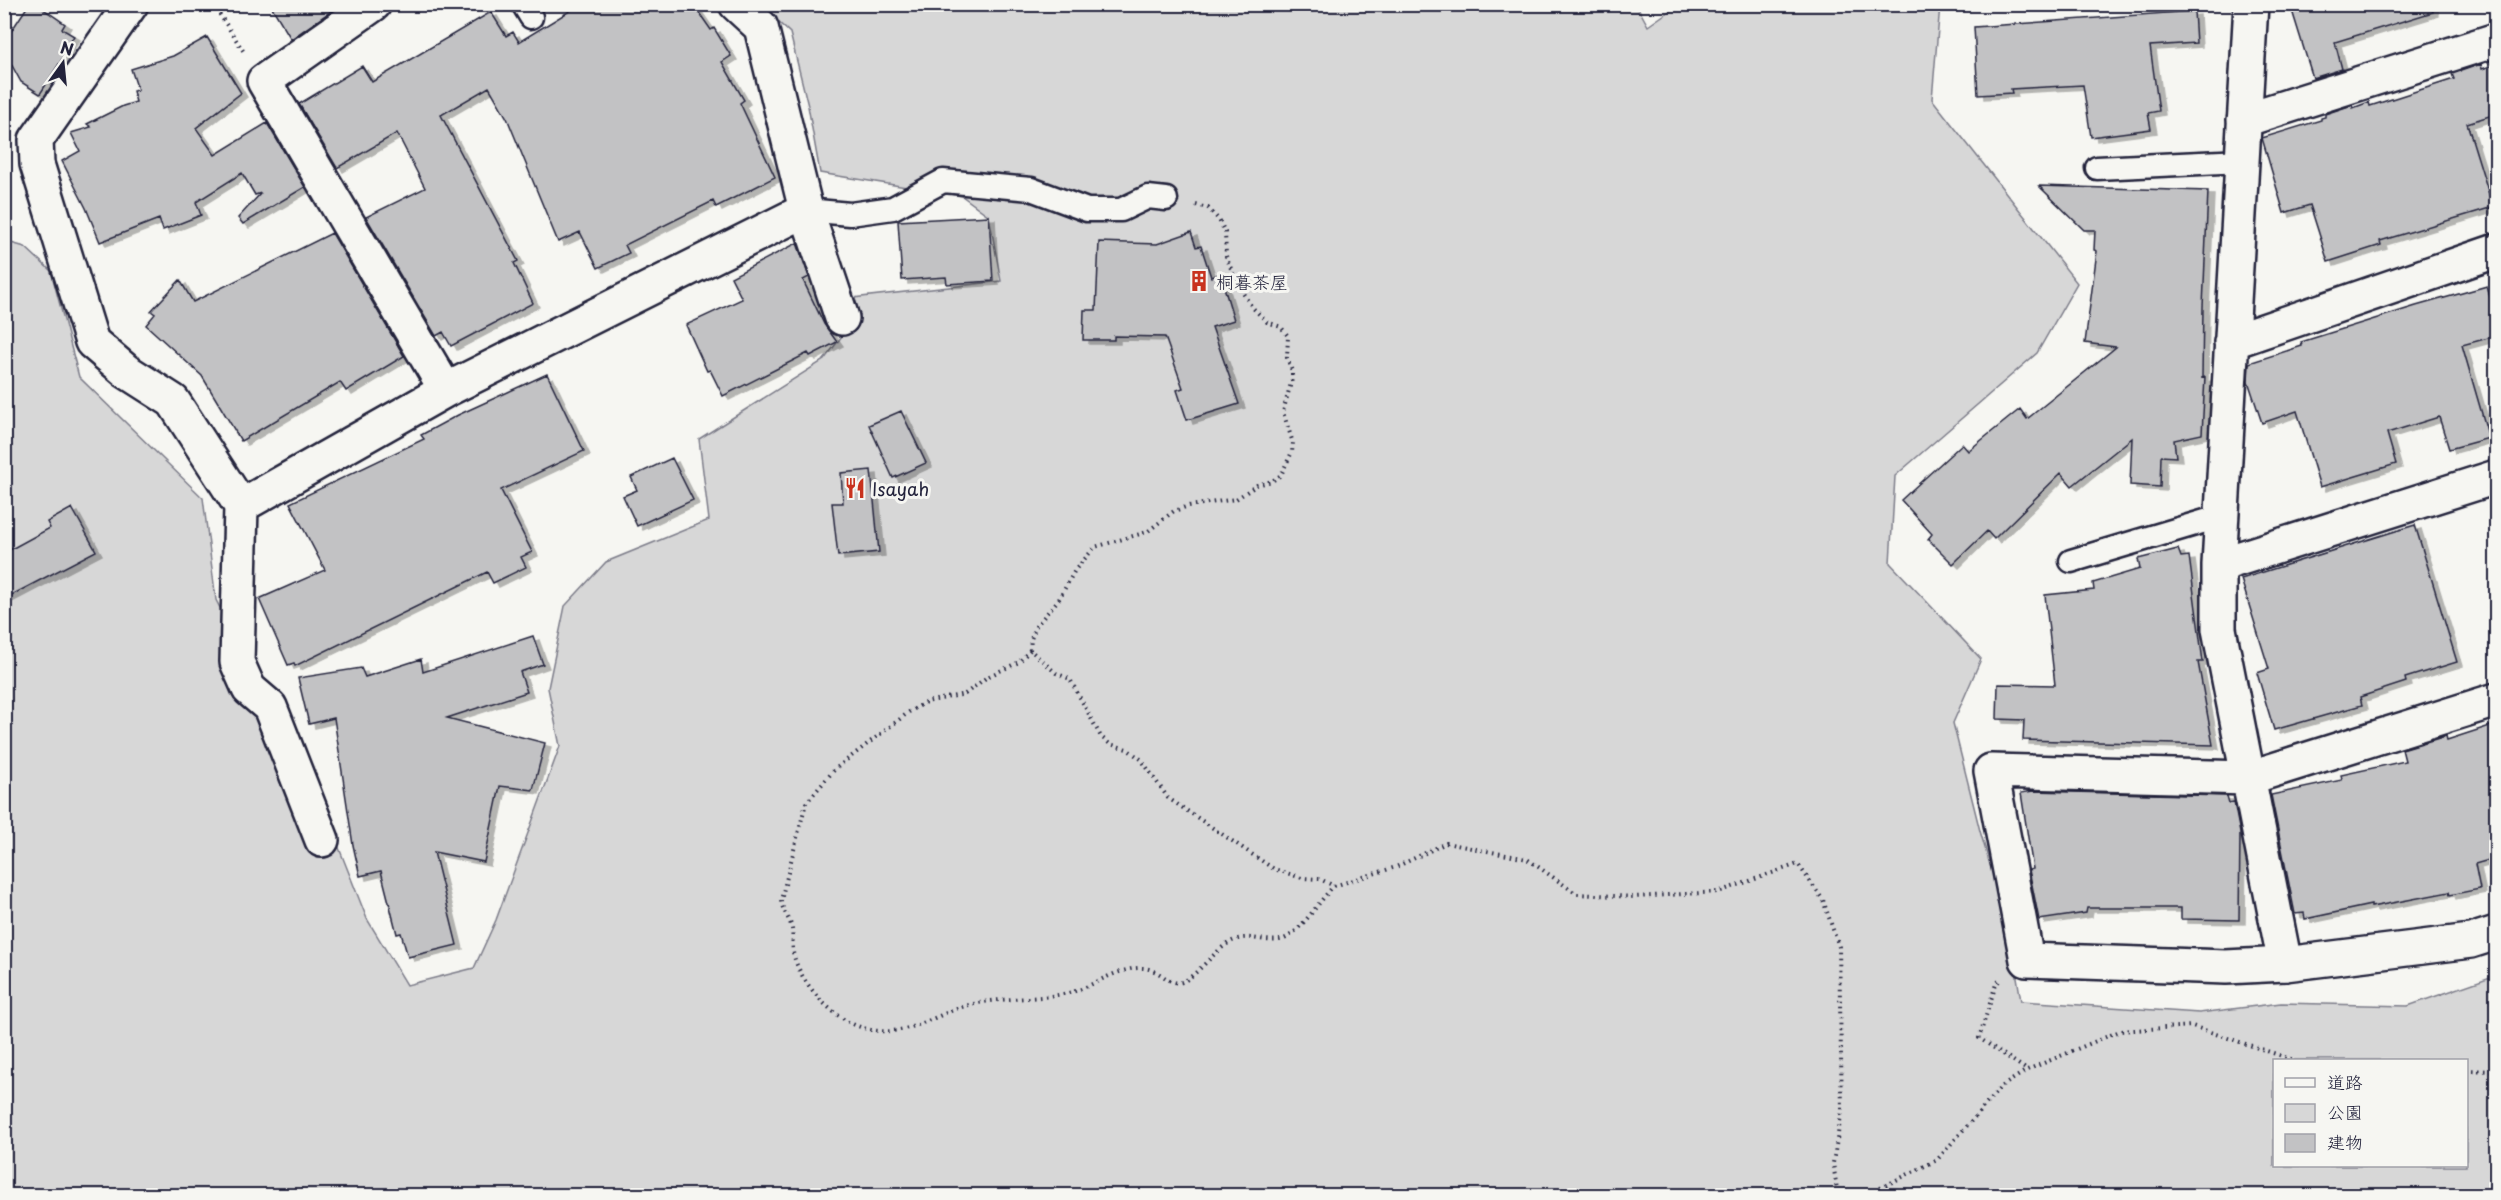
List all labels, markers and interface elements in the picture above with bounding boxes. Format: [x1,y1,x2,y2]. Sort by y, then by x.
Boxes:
north arrow [33,33,93,93]
text: N [58,34,76,61]
place label: 桐暮茶屋 [1216,268,1288,295]
building icon: 桐暮茶屋 [1187,269,1211,293]
place label: Isayah [872,475,929,502]
restaurant icon: Isayah [843,476,867,500]
legend [2273,1059,2468,1167]
text: 道路 [2327,1068,2363,1095]
text: 公園 [2327,1098,2363,1125]
text: 建物 [2327,1128,2363,1155]

